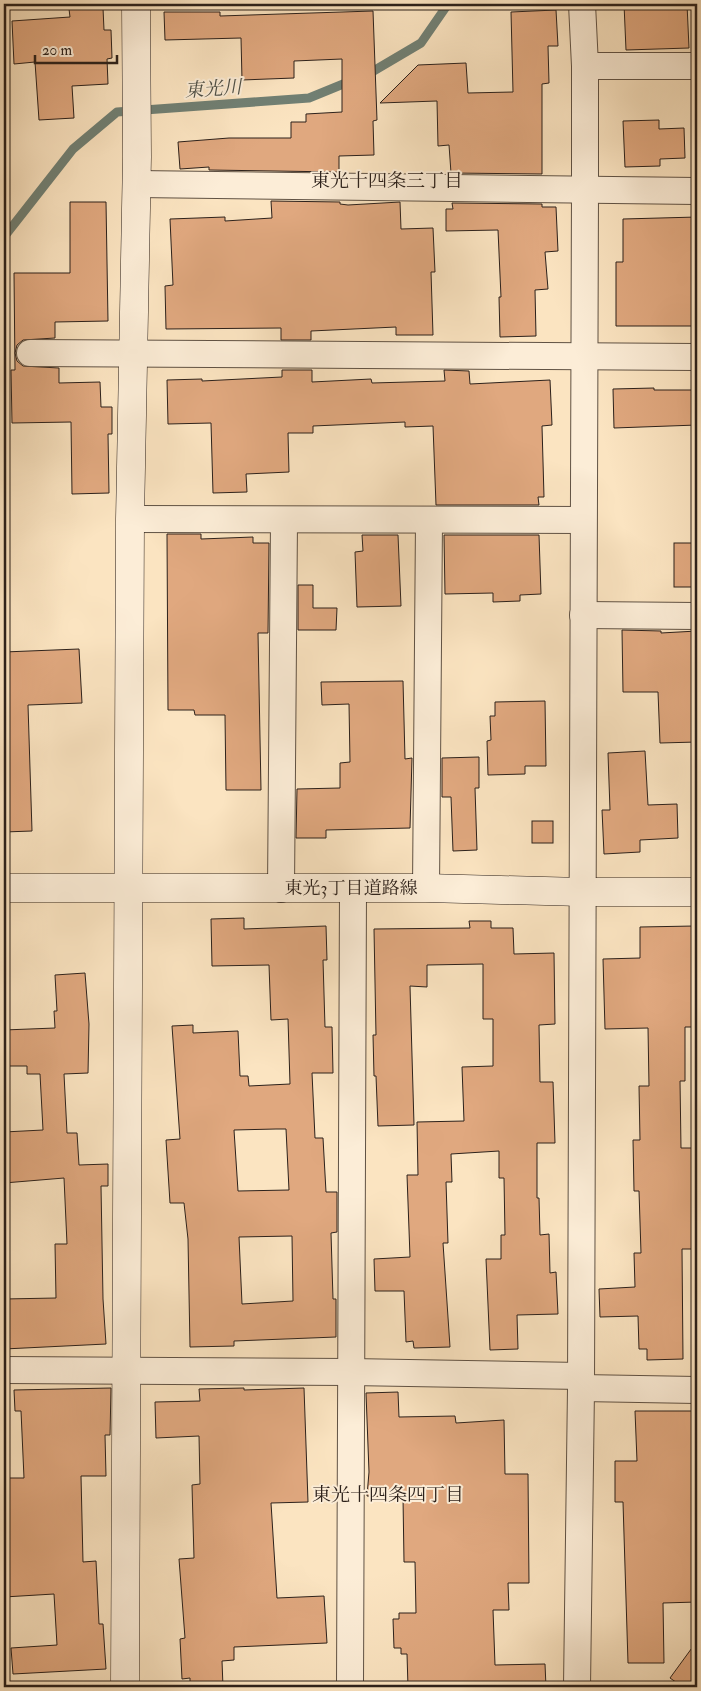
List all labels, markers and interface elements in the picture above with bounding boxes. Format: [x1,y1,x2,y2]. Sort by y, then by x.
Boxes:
scale bar [35,32,118,64]
text: 20 m [42,41,72,60]
water label: 東光川 [184,75,244,103]
district label: 東光十四条三丁目 [311,169,463,193]
street label: 東光3丁目道路線 [285,877,417,900]
district label: 東光十四条四丁目 [312,1483,464,1507]

